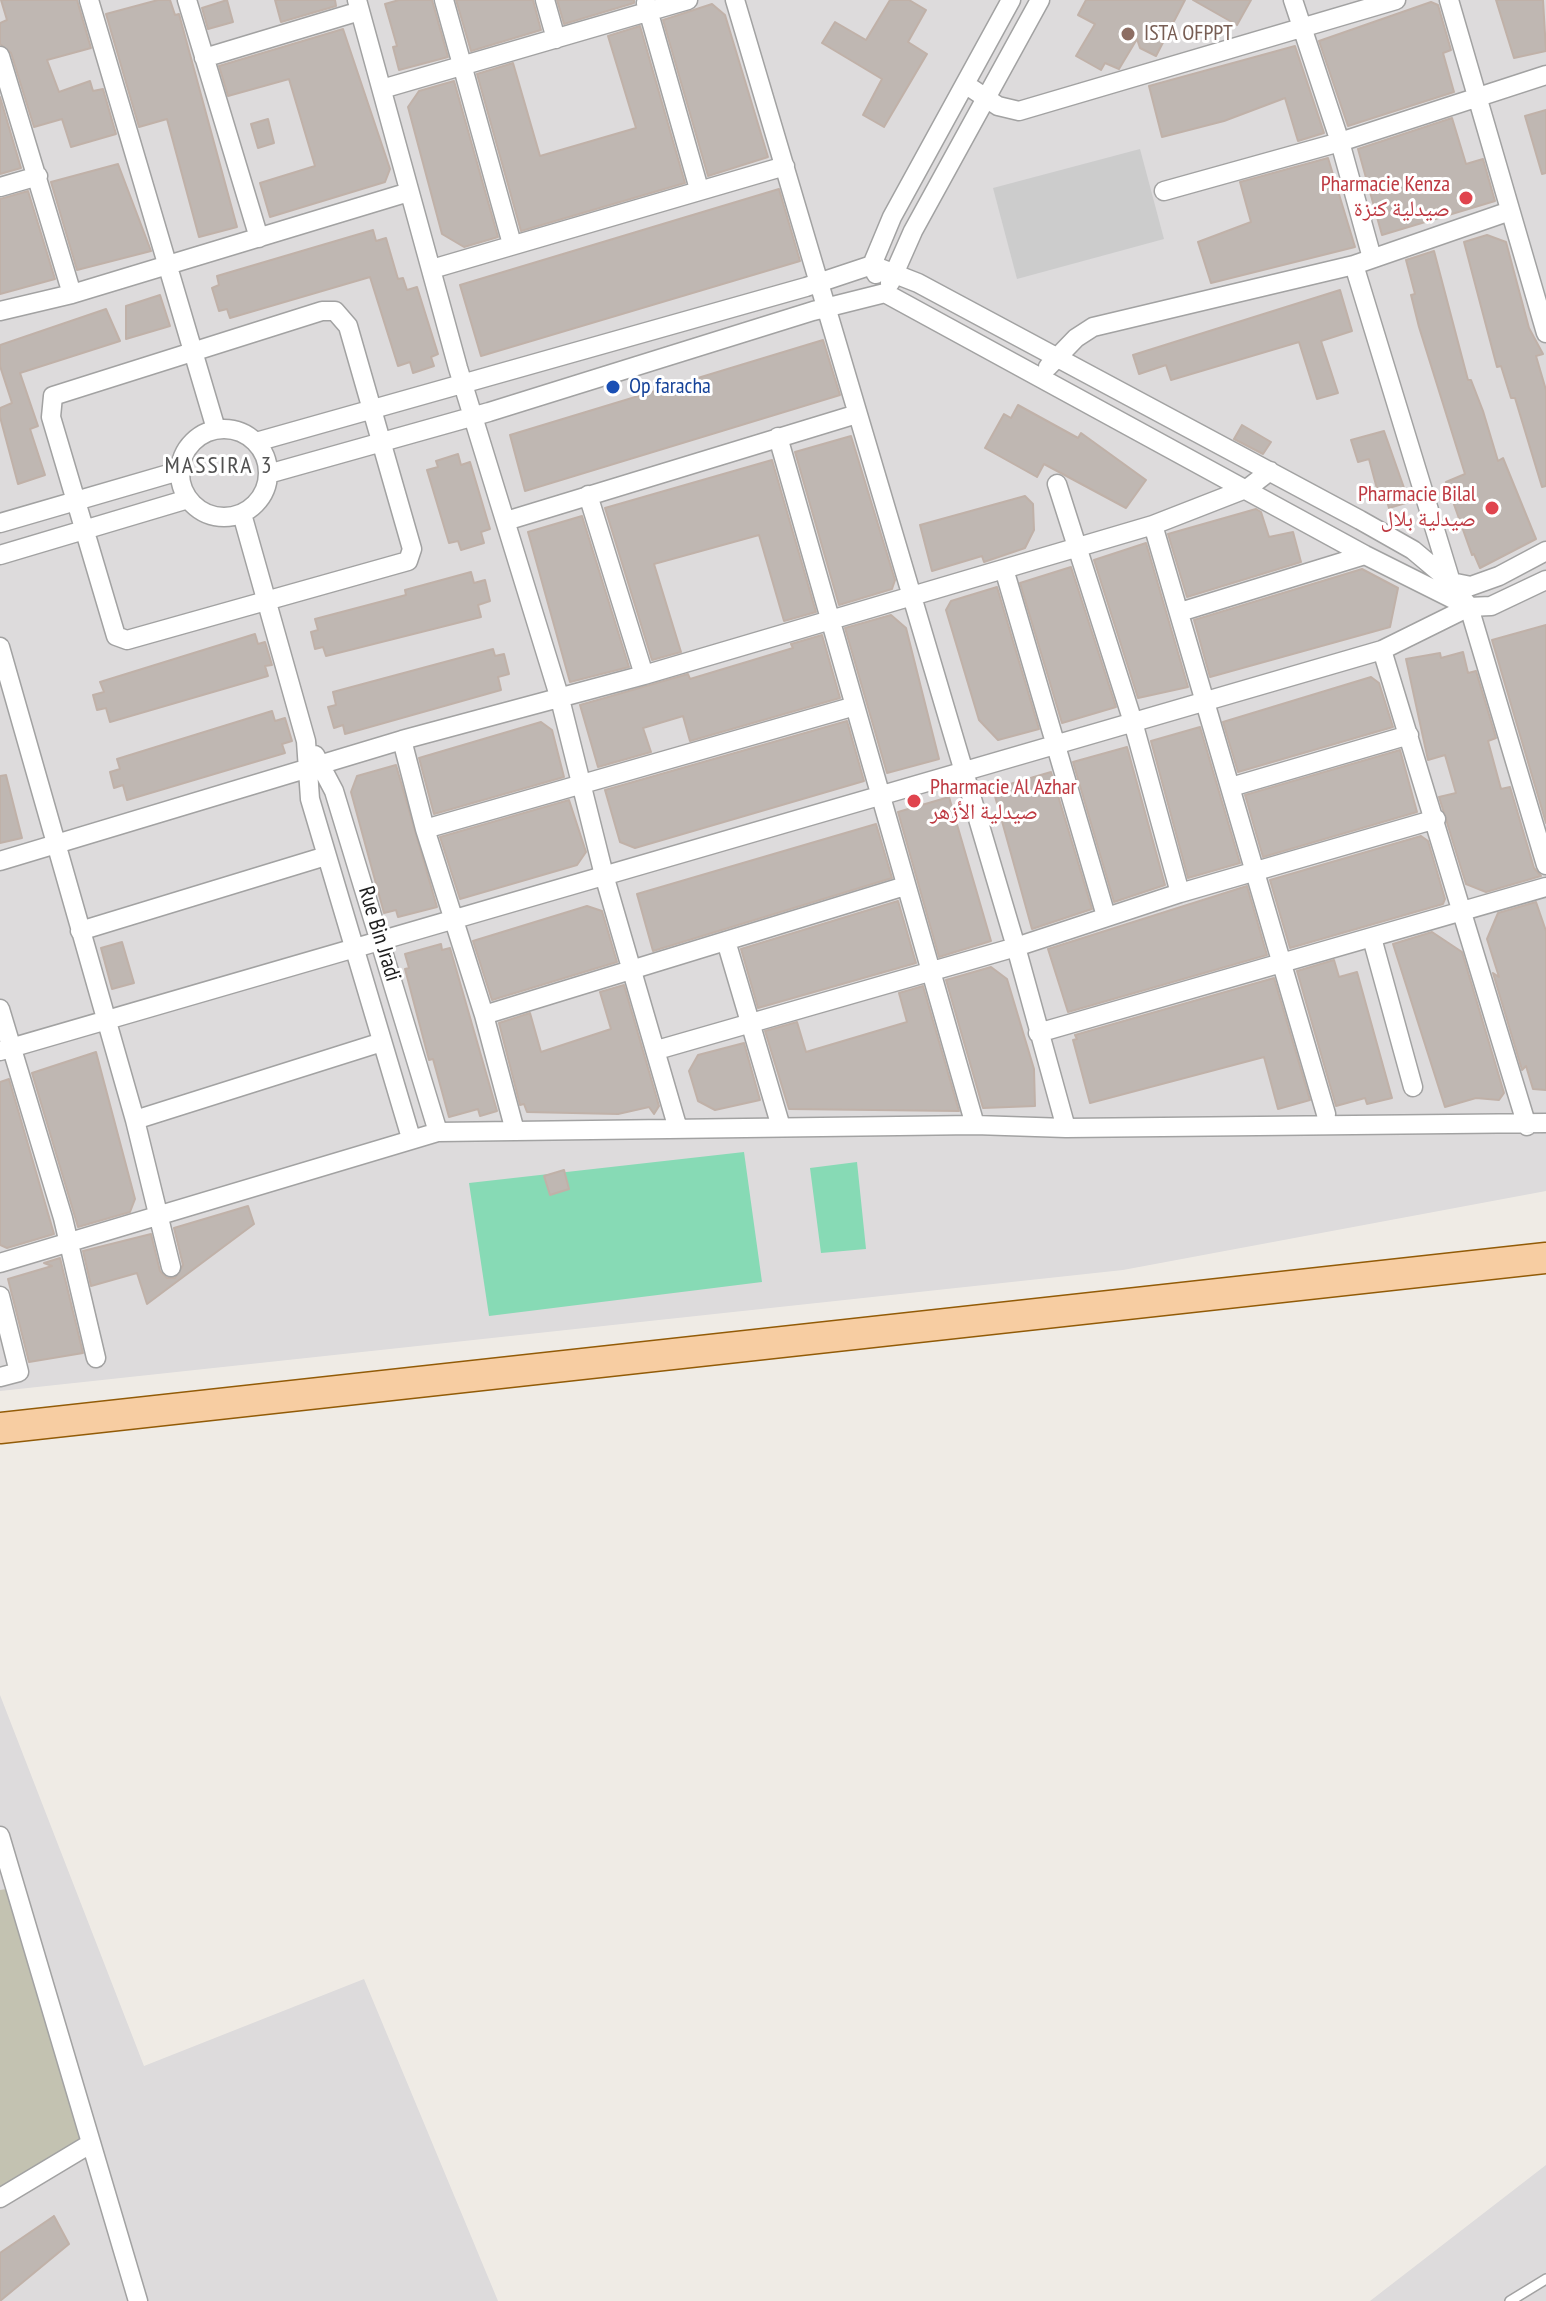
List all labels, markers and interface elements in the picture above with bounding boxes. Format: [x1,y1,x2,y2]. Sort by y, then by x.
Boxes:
place label: ISTA OFPPT [1144,21,1233,47]
marker: ISTA OFPPT [1119,25,1137,43]
place label: Pharmacie Kenza صيدلية كنزة [1321,172,1450,224]
marker: Pharmacie Kenza صيدلية كنزة [1457,189,1475,207]
place label: Op faracha [629,374,711,400]
marker: Op faracha [604,378,622,396]
district label: MASSIRA 3 [165,452,273,480]
place label: Pharmacie Bilal صيدلية بلال [1358,482,1476,534]
marker: Pharmacie Bilal صيدلية بلال [1483,499,1501,517]
place label: Pharmacie Al Azhar صيدلية الأزهر [930,775,1077,826]
marker: Pharmacie Al Azhar صيدلية الأزهر [905,792,923,810]
street label: Rue Bin Jradi [352,883,406,985]

